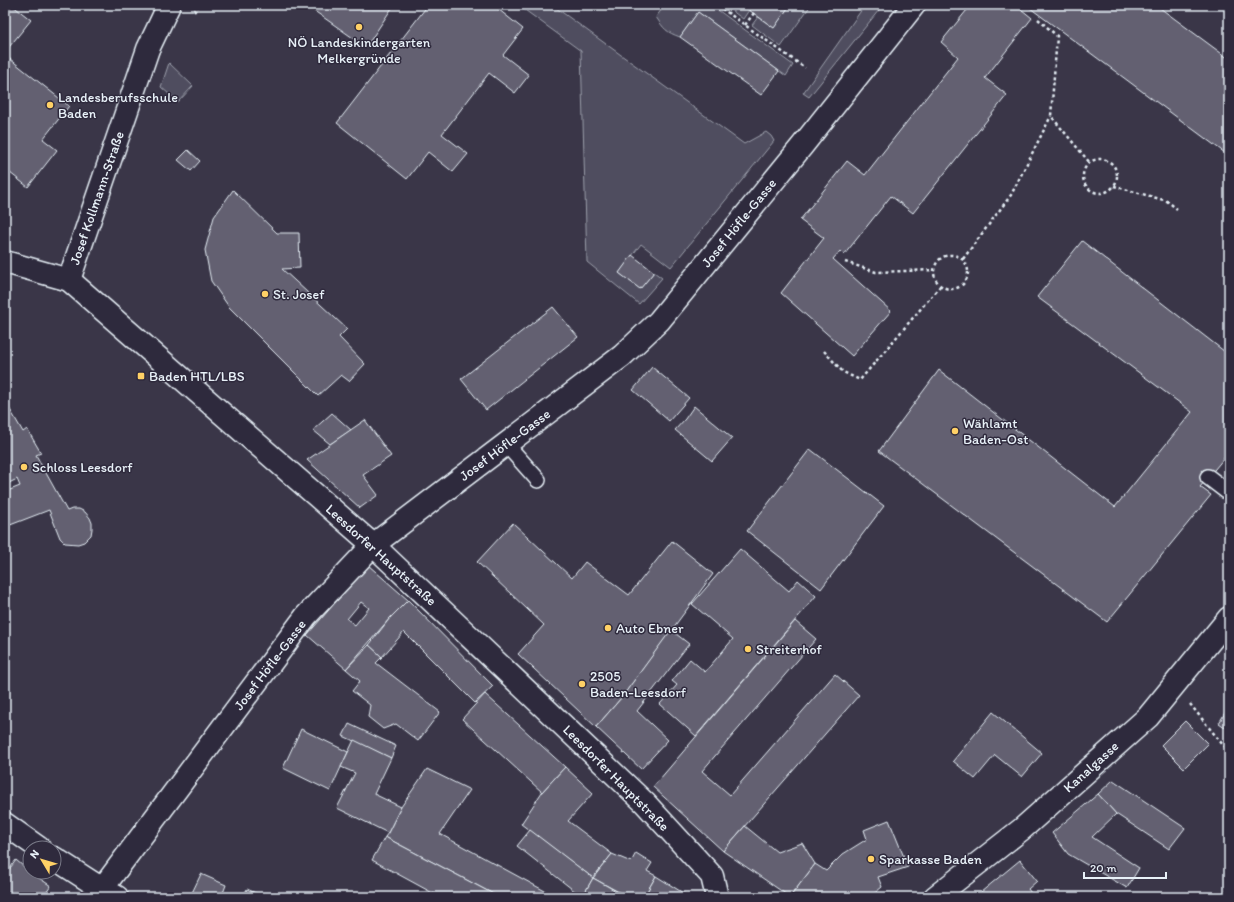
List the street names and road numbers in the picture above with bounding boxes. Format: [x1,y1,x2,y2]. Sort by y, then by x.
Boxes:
street label: Josef Kollmann-Straße [66,129,128,267]
street label: Josef Höfle-Gasse [698,175,780,271]
street label: Josef Höfle-Gasse [456,405,554,485]
street label: Leesdorfer Hauptstraße [322,501,440,610]
street label: Josef Höfle-Gasse [230,616,310,714]
street label: Leesdorfer Hauptstraße [559,721,673,835]
street label: Kanalgasse [1060,738,1122,796]

